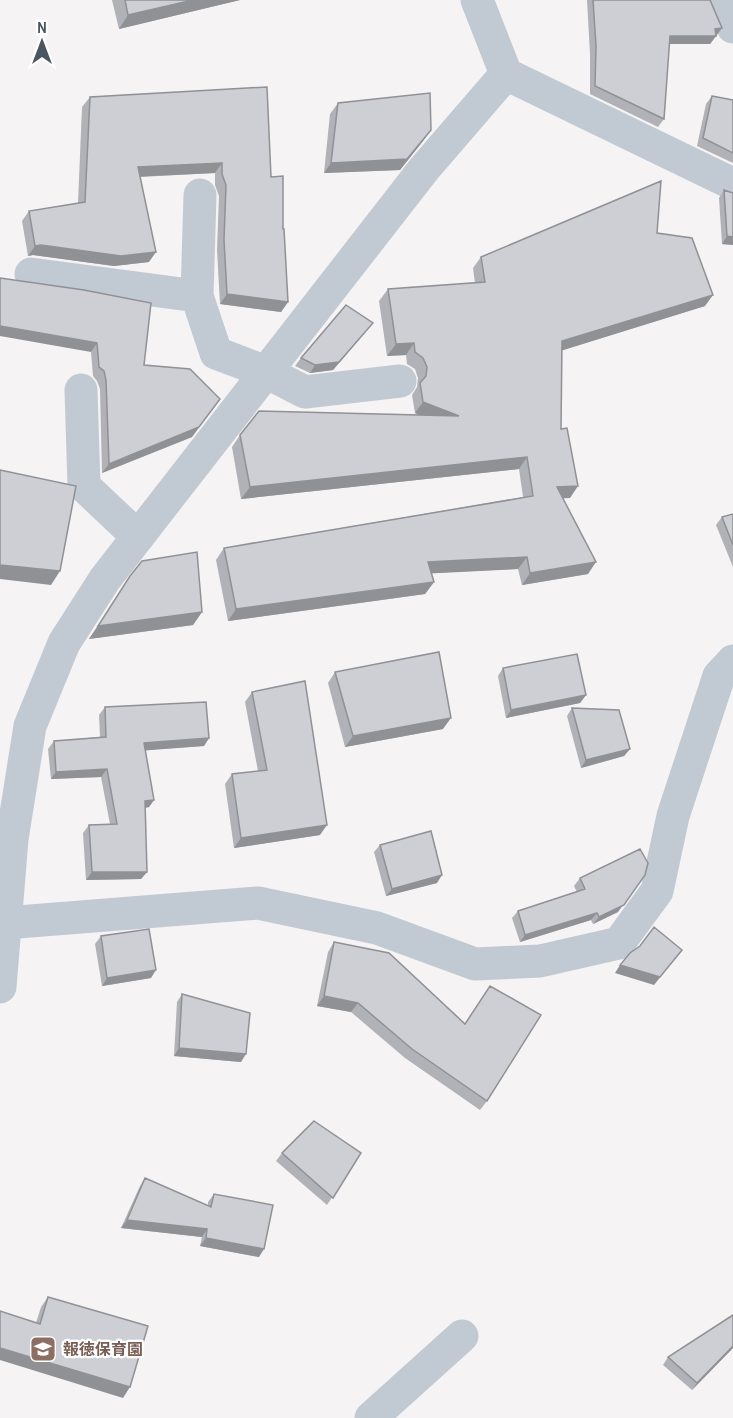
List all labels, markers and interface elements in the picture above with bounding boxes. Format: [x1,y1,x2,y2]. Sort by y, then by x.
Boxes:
north arrow [12,12,72,72]
text: N [37,16,47,38]
school or university icon: 報徳保育園 [28,1334,58,1364]
place label: 報徳保育園 [63,1338,143,1360]

